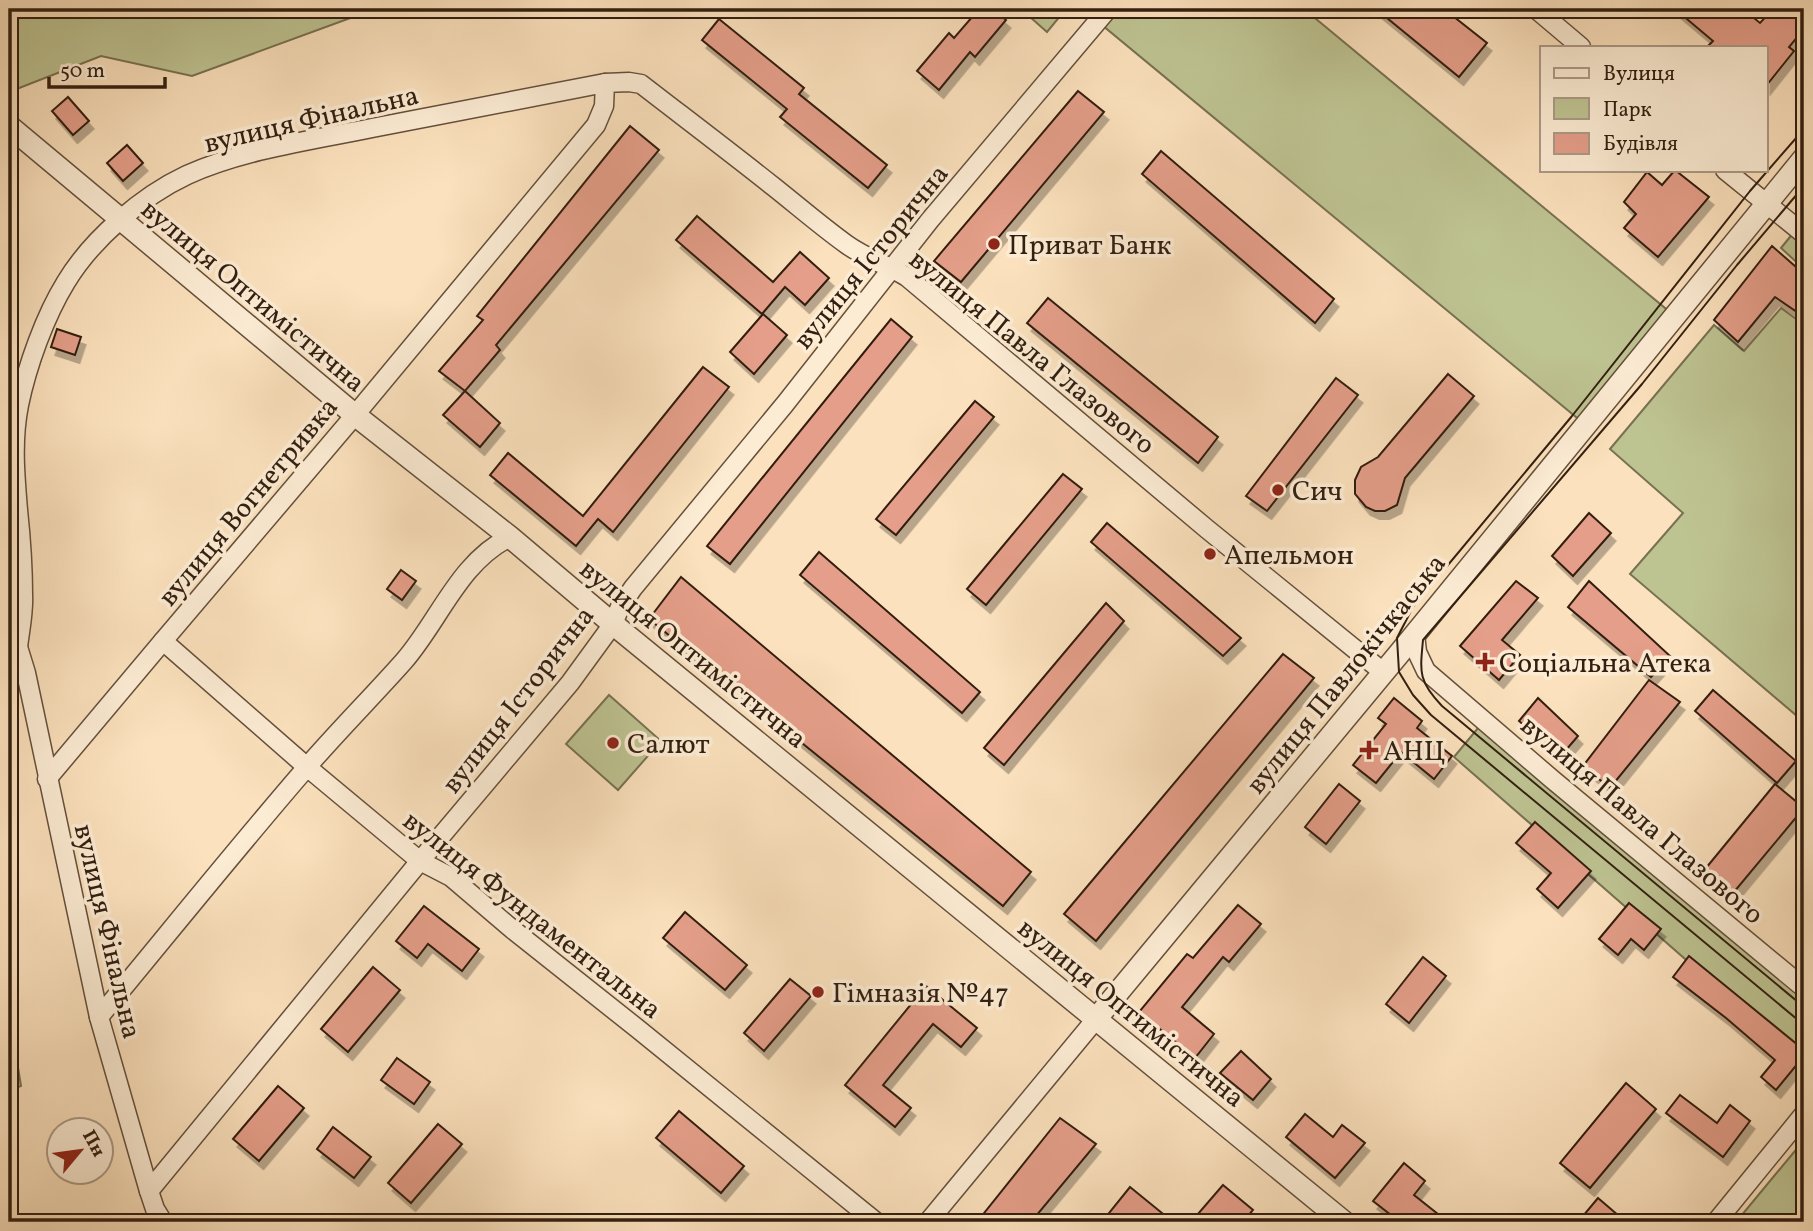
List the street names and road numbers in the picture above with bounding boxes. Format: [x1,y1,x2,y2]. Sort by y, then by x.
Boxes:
street label: вулиця Фінальна [200,77,423,164]
street label: вулиця Історична [785,157,959,358]
street label: вулиця Оптимістична [132,191,373,403]
street label: вулиця Павла Глазового [900,241,1163,465]
street label: вулиця Вогнетривка [150,390,348,616]
street label: вулиця Павлокічкаська [1238,546,1456,803]
street label: вулиця Оптимістична [570,551,814,759]
street label: вулиця Історична [433,599,604,802]
street label: вулиця Павла Глазового [1511,707,1771,934]
street label: вулиця Фундаментальна [394,802,669,1030]
street label: вулиця Фінальна [63,820,150,1043]
street label: вулиця Оптимістична [1008,910,1252,1118]

